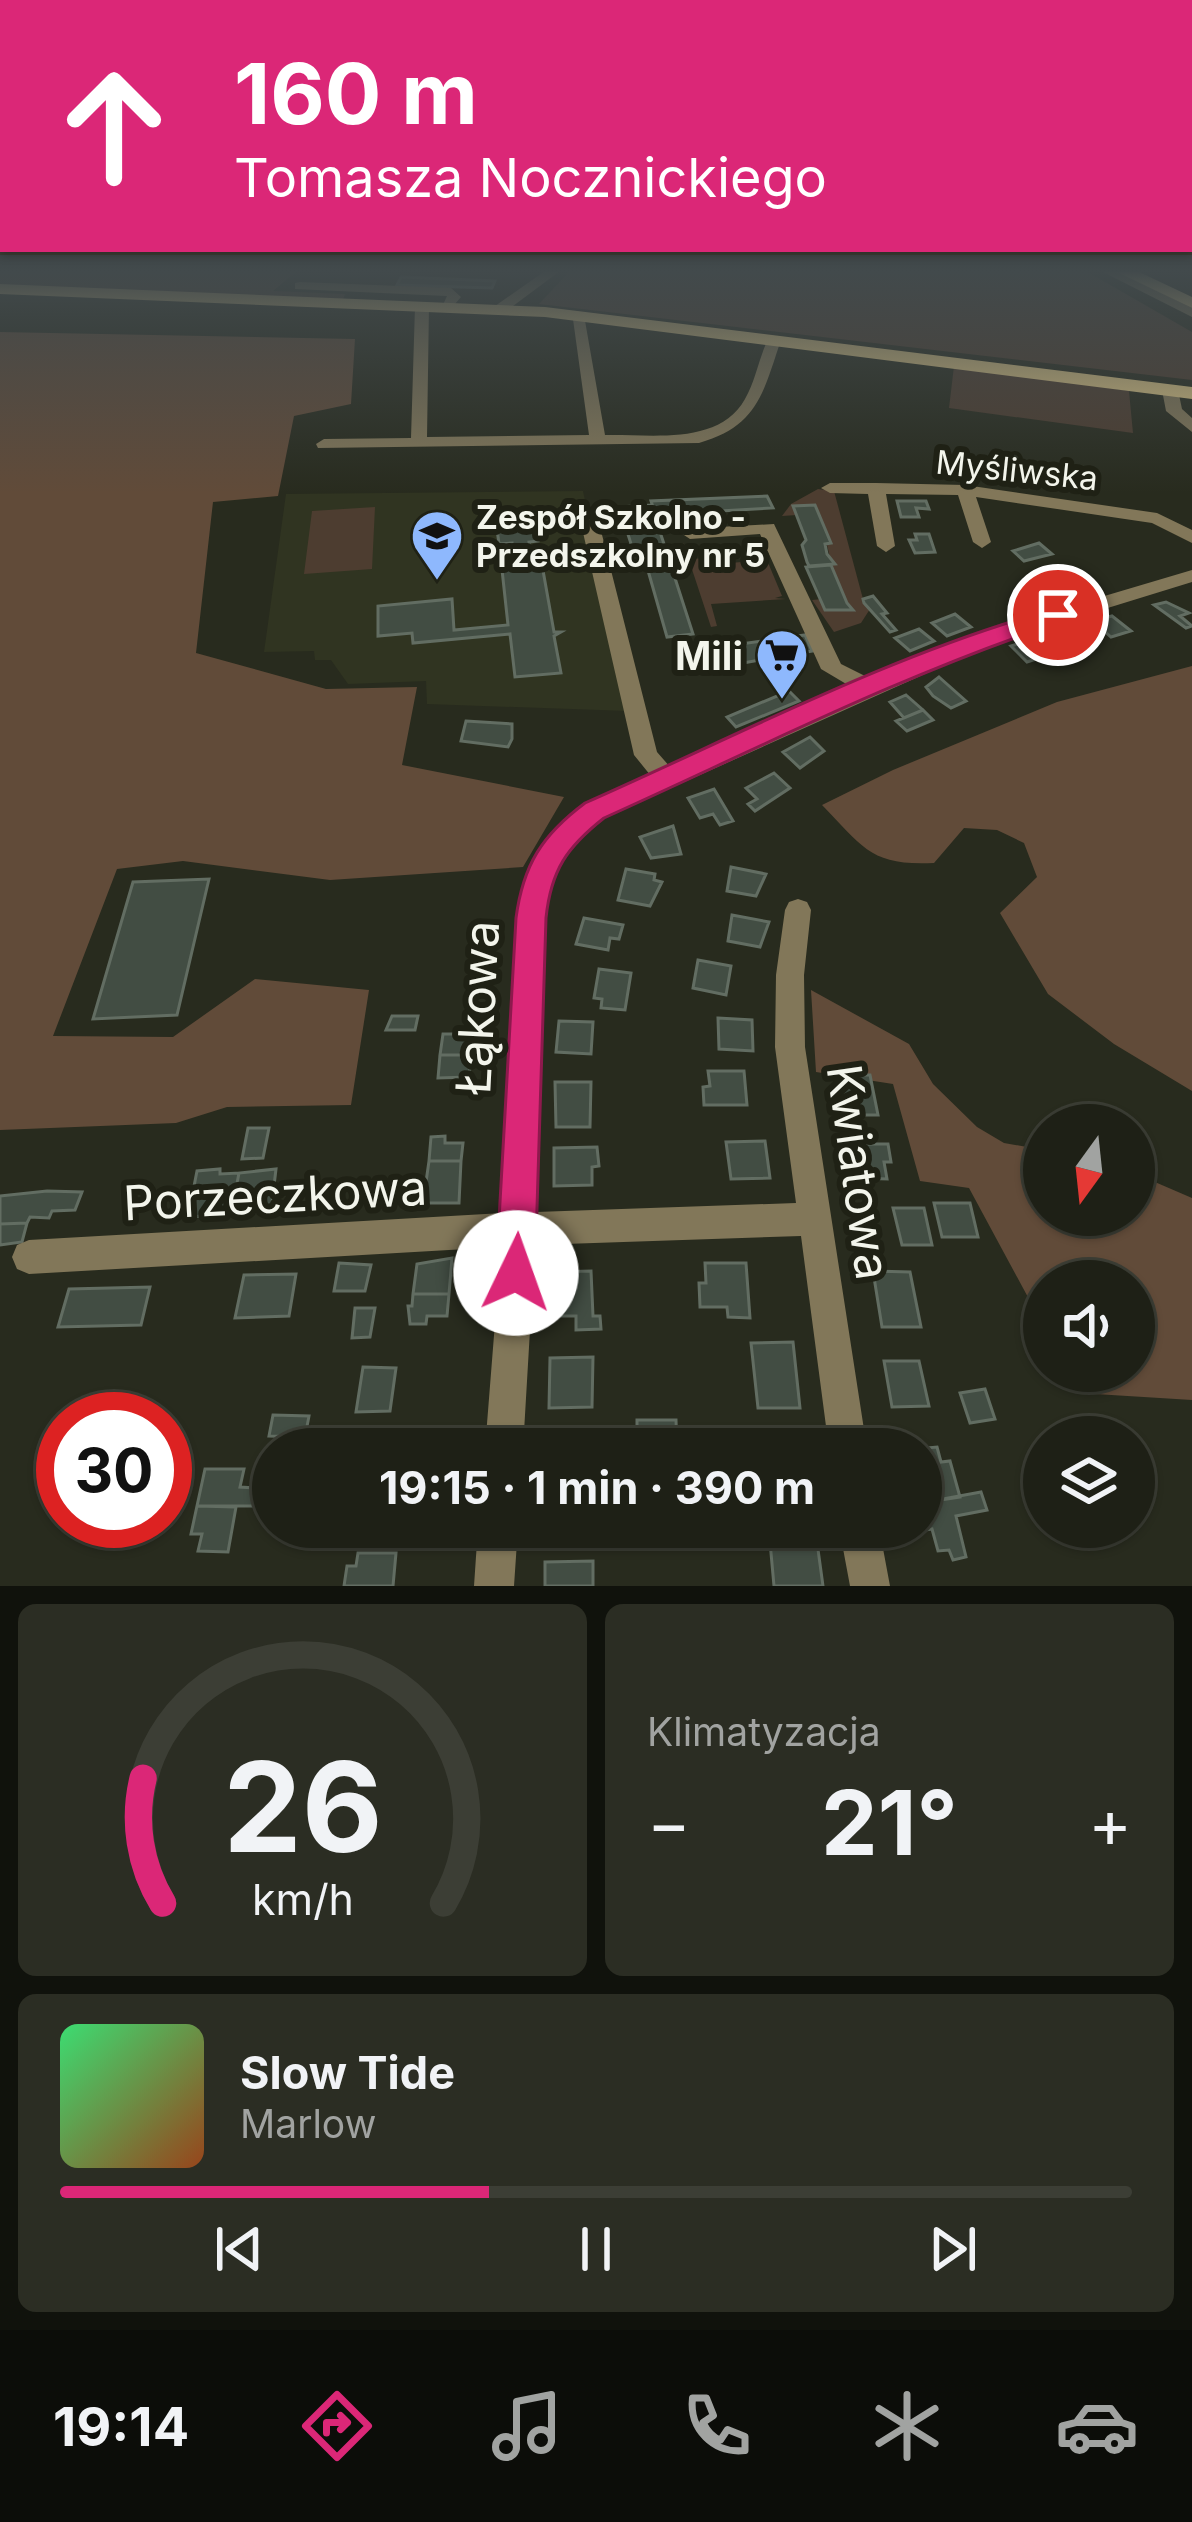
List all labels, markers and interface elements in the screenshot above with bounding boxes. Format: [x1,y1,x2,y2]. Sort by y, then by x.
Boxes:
text: 160 m [234,43,478,144]
icon: ahead [36,48,192,204]
text: Tomasza Nocznickiego [234,145,827,210]
street label: Myśliwska [934,442,1100,498]
place label: Zespół Szkolno - Przedszkolny nr 5 [476,497,765,575]
school or university icon: Zespół Szkolno - Przedszkolny nr 5 [409,508,465,582]
pin [1007,564,1109,666]
icon: arrive [1025,582,1091,648]
supermarket icon: Mili [754,627,810,701]
place label: Mili [675,632,743,679]
street label: Łąkowa [443,919,511,1097]
street label: Kwiatowa [815,1061,903,1283]
north arrow [1023,1104,1155,1236]
map controls [1023,1104,1155,1548]
street label: Porzeczkowa [122,1158,428,1232]
position arrow [453,1210,579,1336]
button: sound [1023,1260,1155,1392]
speed limit sign: 30 [36,1392,192,1548]
button: layers [1023,1416,1155,1548]
text: 19:15 · 1 min · 390 m [379,1460,815,1515]
text: Klimatyzacja [647,1708,881,1755]
text: 26 [223,1731,382,1882]
text: 21° [821,1768,958,1877]
text: − [647,1783,691,1863]
text: + [1088,1783,1132,1863]
text: km/h [252,1873,353,1925]
text: Slow Tide [240,2045,455,2100]
text: Marlow [240,2100,376,2147]
icon: previous [206,2216,272,2282]
icon: pause [563,2216,629,2282]
icon: next [920,2216,986,2282]
icon: directions [295,2384,379,2468]
icon: music [485,2384,569,2468]
icon: phone [675,2384,759,2468]
icon: climate [865,2384,949,2468]
icon: car [1055,2384,1139,2468]
text: 19:14 [53,2394,189,2459]

